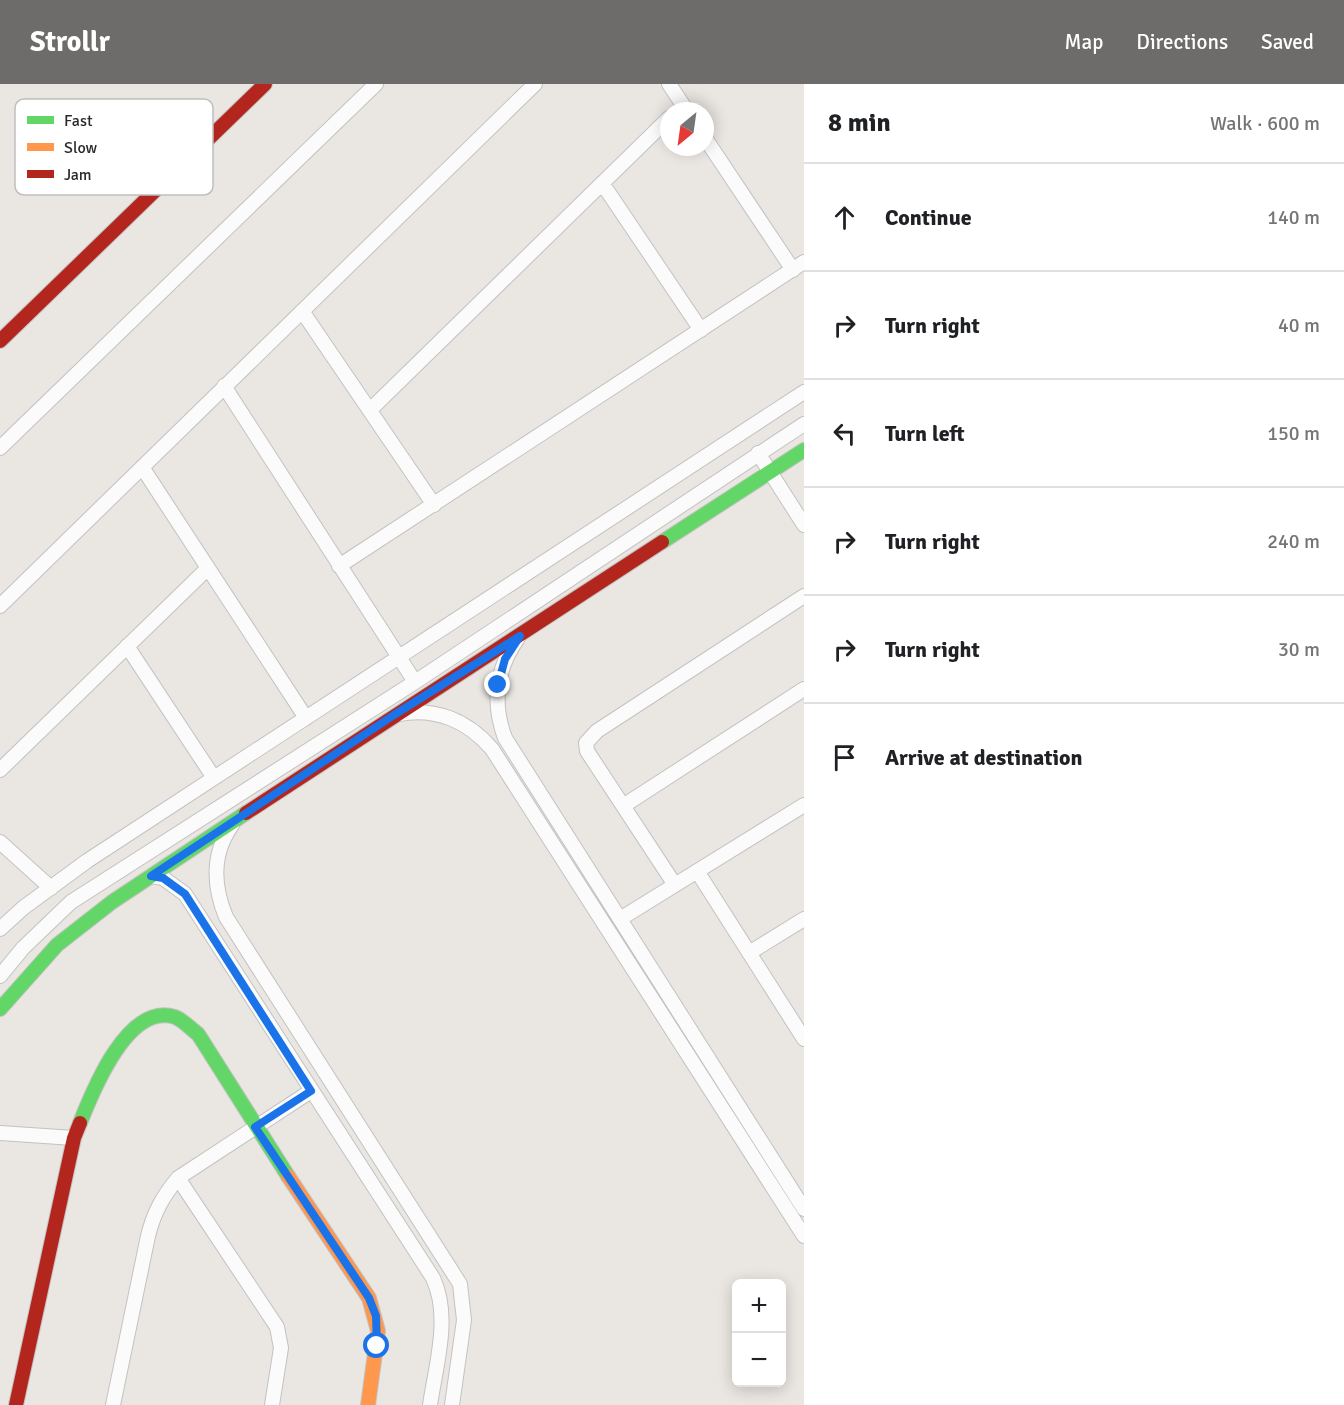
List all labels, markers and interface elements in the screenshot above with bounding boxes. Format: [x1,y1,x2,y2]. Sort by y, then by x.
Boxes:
text: Strollr [30,25,110,59]
text: Map [1065,29,1103,55]
text: Directions [1136,29,1228,55]
text: Saved [1261,29,1314,55]
legend [15,99,213,195]
north arrow [660,102,714,156]
text: 8 min [828,107,891,139]
text: Fast [64,111,93,131]
text: Walk · 600 m [1210,111,1320,136]
text: Slow [64,138,98,158]
text: Jam [64,165,92,185]
icon: ahead [828,201,861,234]
text: Continue [885,204,972,231]
text: 140 m [1267,205,1320,230]
icon: right [828,309,861,342]
text: Turn right [885,312,980,339]
text: 40 m [1278,313,1320,338]
icon: left [828,417,861,450]
text: Turn left [885,420,965,447]
text: 150 m [1267,421,1320,446]
icon: right [828,525,861,558]
text: Turn right [885,528,980,555]
text: 240 m [1267,529,1320,554]
icon: right [828,633,861,666]
text: Turn right [885,636,980,663]
text: 30 m [1278,637,1320,662]
route end [484,671,510,697]
icon: arrive [828,741,861,774]
text: Arrive at destination [885,744,1082,771]
map controls [732,1279,786,1387]
button: + [732,1279,786,1333]
route start [363,1332,389,1358]
button: − [732,1333,786,1387]

